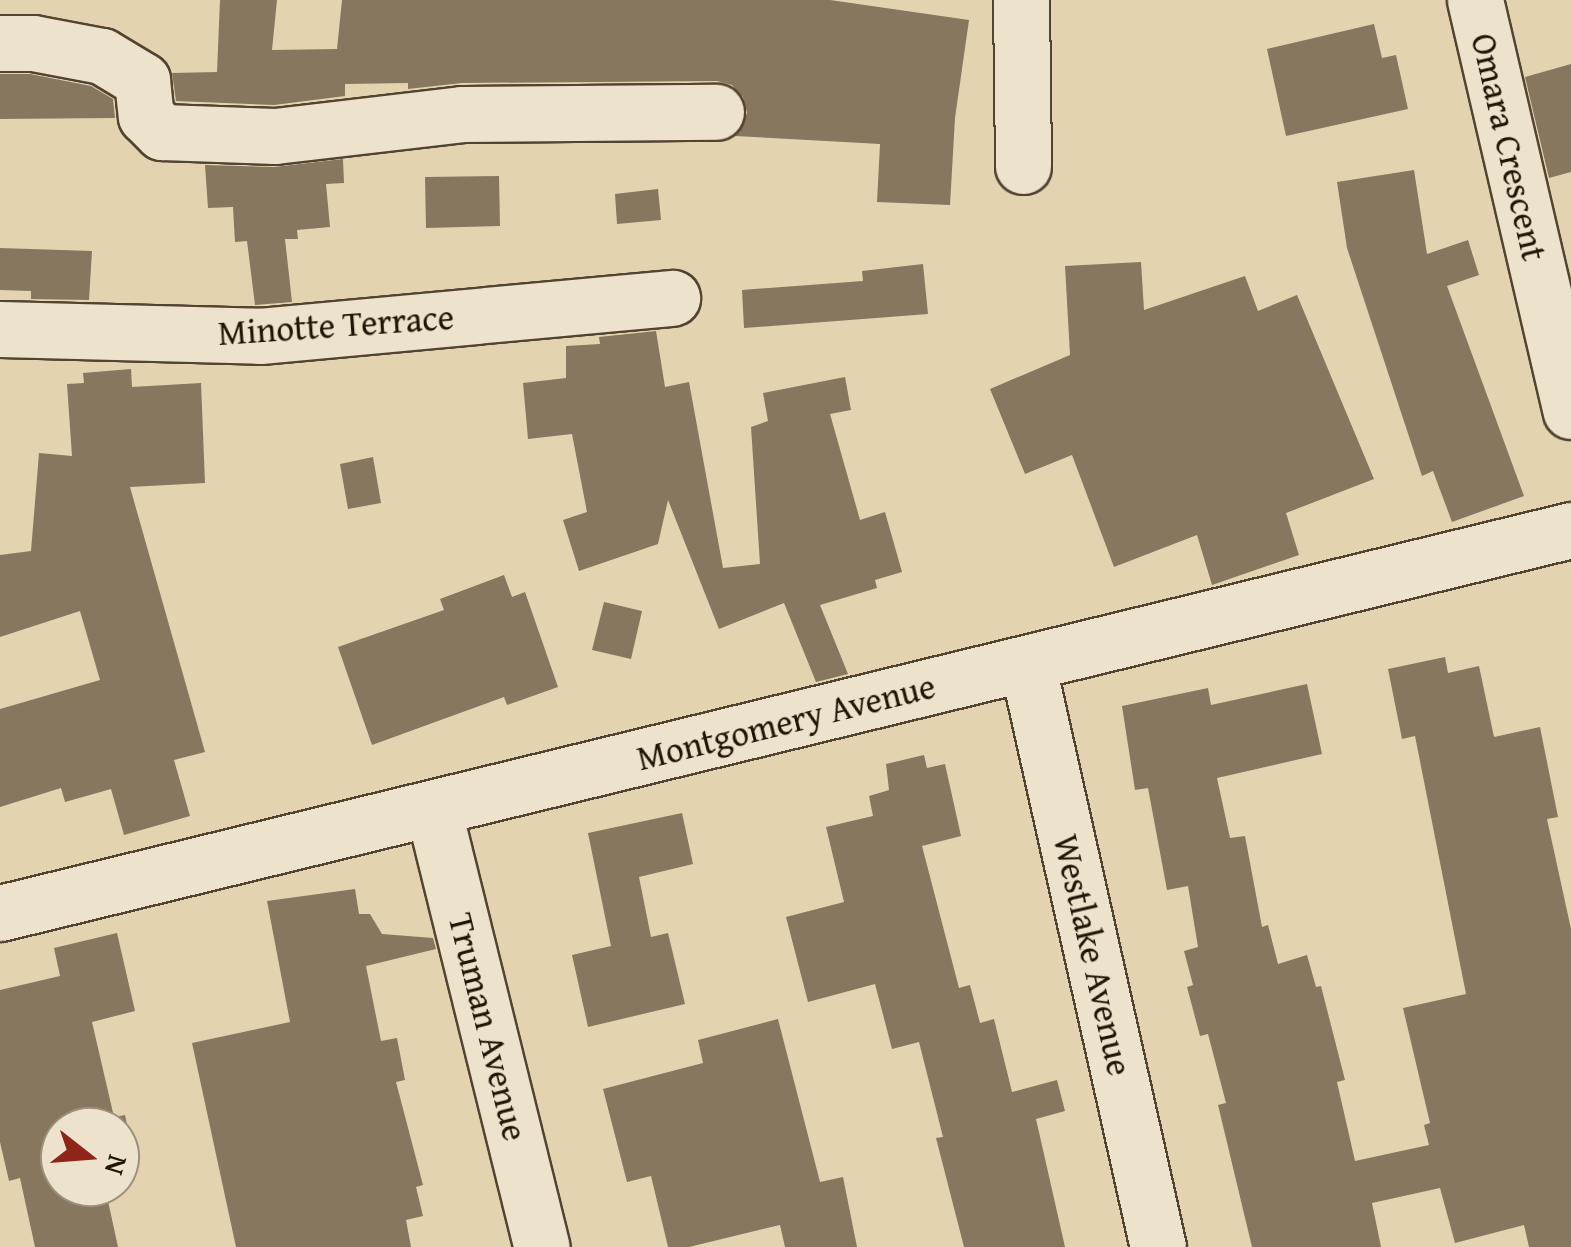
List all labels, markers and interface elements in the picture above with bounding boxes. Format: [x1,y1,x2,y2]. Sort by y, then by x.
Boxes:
street label: Omara Crescent [1462,29,1556,265]
street label: Minotte Terrace [217,296,455,354]
street label: Montgomery Avenue [632,665,940,779]
street label: Westlake Avenue [1045,830,1141,1080]
street label: Truman Avenue [439,909,537,1145]
north arrow [40,1107,140,1207]
text: N [95,1150,140,1180]

